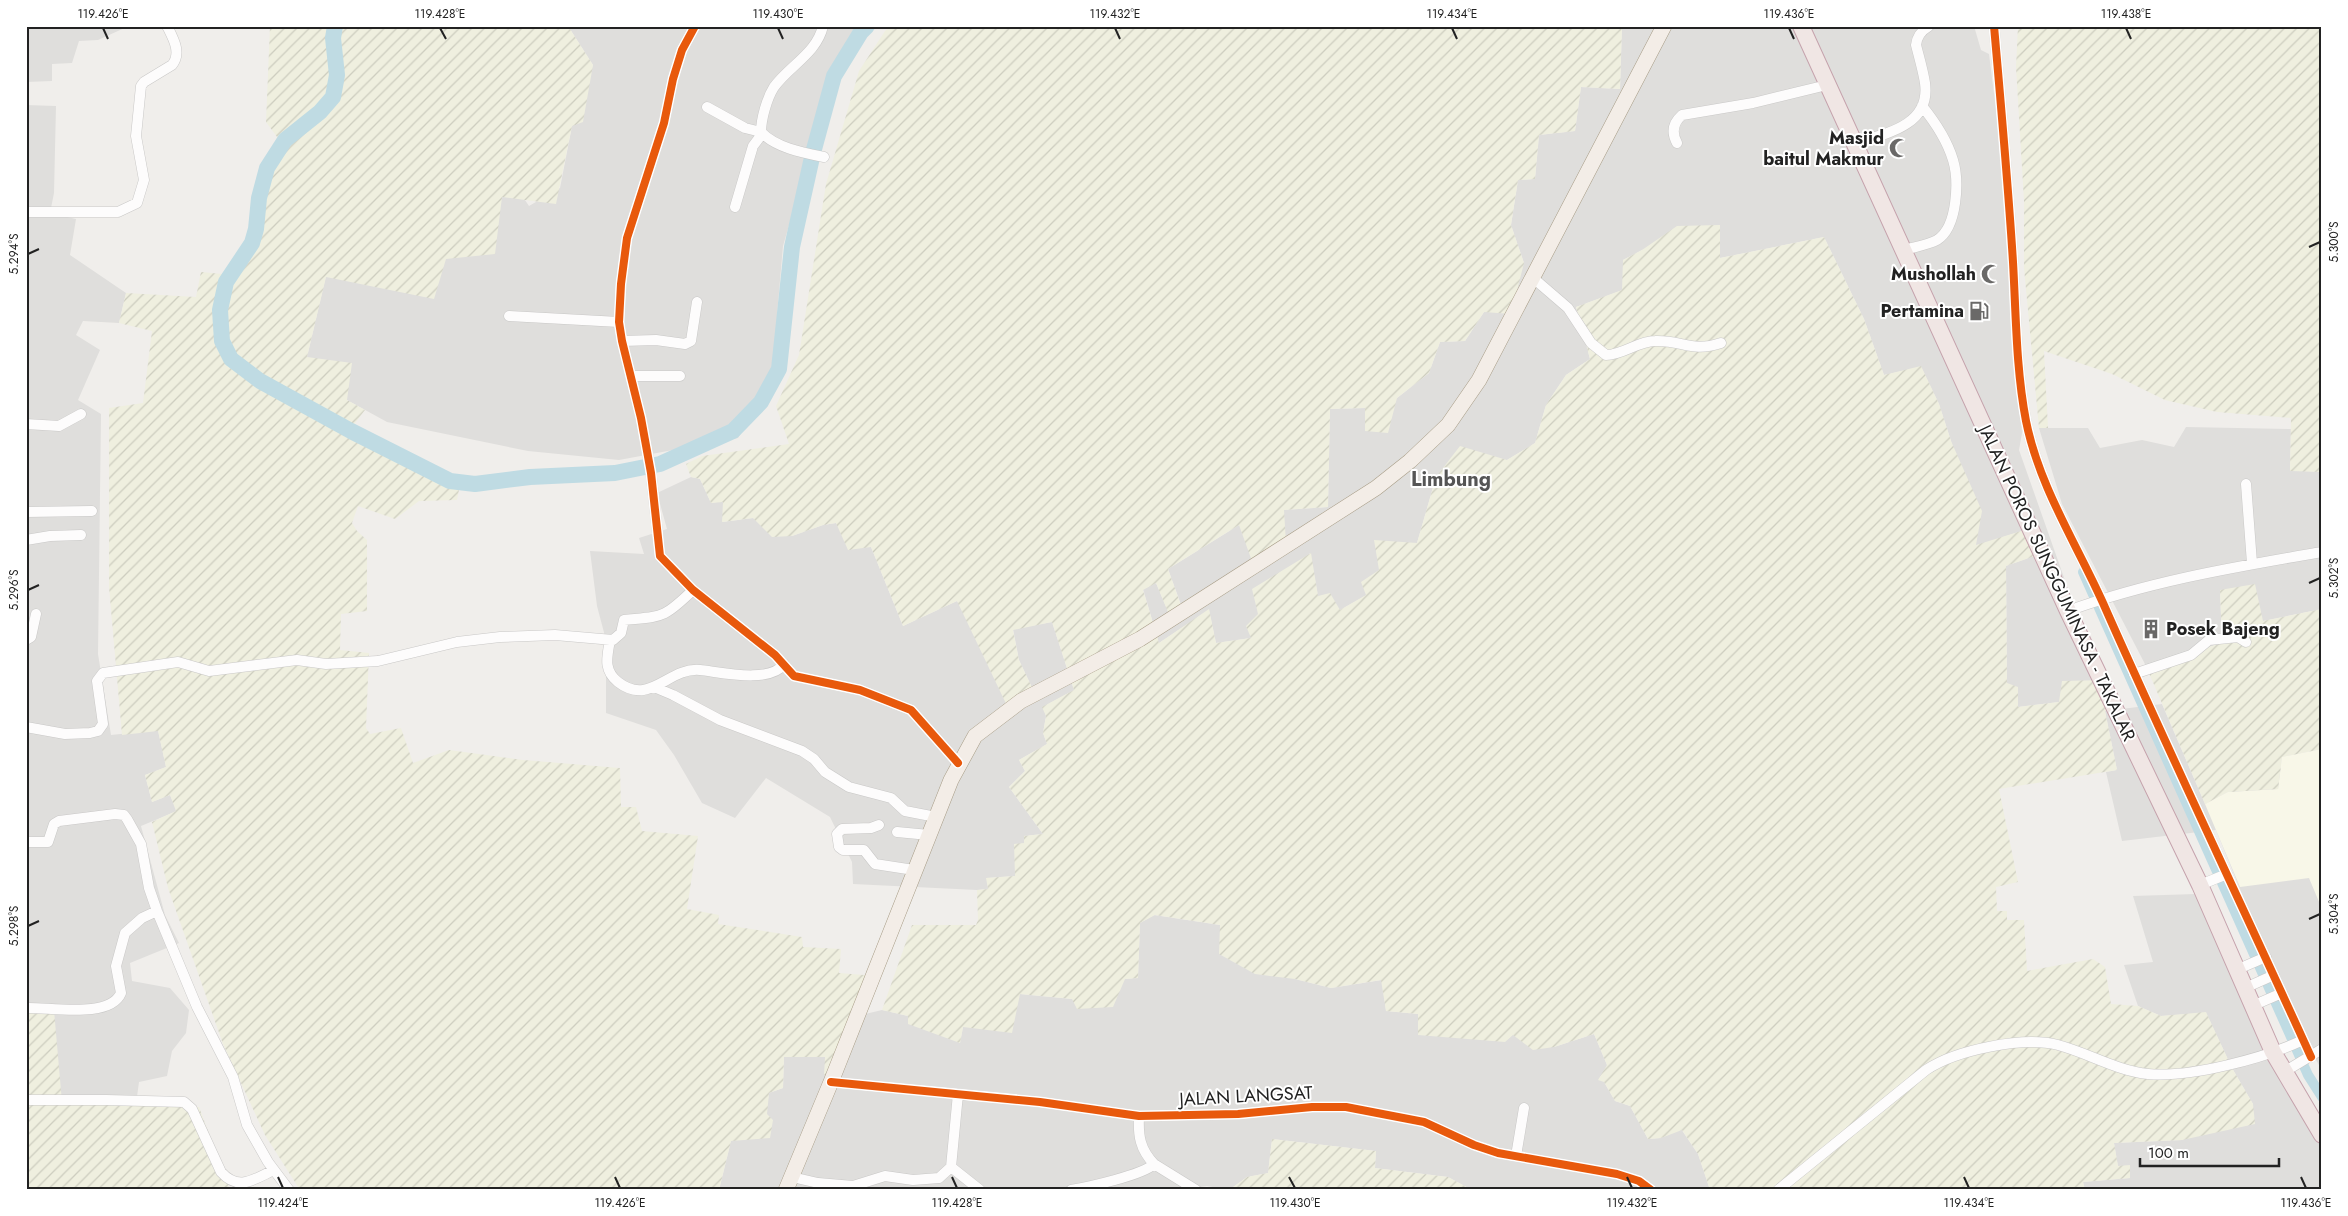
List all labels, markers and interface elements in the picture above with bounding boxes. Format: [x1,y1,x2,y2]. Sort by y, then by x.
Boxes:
text: 119.426°E [77,5,129,23]
text: 119.428°E [415,5,465,23]
text: 119.430°E [752,5,804,23]
text: 119.432°E [1090,5,1140,23]
text: 119.434°E [1427,5,1477,23]
text: 119.436°E [1764,5,1814,23]
text: 119.438°E [2101,5,2151,23]
place label: Masjid baitul Makmur [1763,125,1885,172]
mosque icon: Masjid baitul Makmur [1888,137,1910,159]
text: 5.300°S [2325,221,2343,263]
text: 5.294°S [5,233,23,275]
place label: Mushollah [1891,261,1976,287]
mosque icon: Mushollah [1980,263,2002,285]
place label: Pertamina [1880,298,1964,324]
fuel station icon: Pertamina [1968,300,1990,322]
street label: JALAN POROS SUNGGUMINASA - TAKALAR [1971,419,2142,745]
district label: Limbung [1411,465,1491,494]
text: 5.302°S [2325,557,2343,598]
text: 5.296°S [5,569,23,610]
place label: Posek Bajeng [2166,616,2280,642]
building icon: Posek Bajeng [2140,618,2162,640]
text: 5.304°S [2325,893,2343,935]
text: 5.298°S [5,905,23,946]
street label: JALAN LANGSAT [1177,1079,1314,1113]
scale bar [2140,1136,2279,1168]
text: 100 m [2148,1142,2189,1164]
text: 119.424°E [257,1194,309,1212]
text: 119.426°E [594,1194,646,1212]
text: 119.428°E [932,1194,982,1212]
text: 119.430°E [1269,1194,1321,1212]
text: 119.432°E [1607,1194,1657,1212]
text: 119.434°E [1944,1194,1994,1212]
text: 119.436°E [2281,1194,2331,1212]

